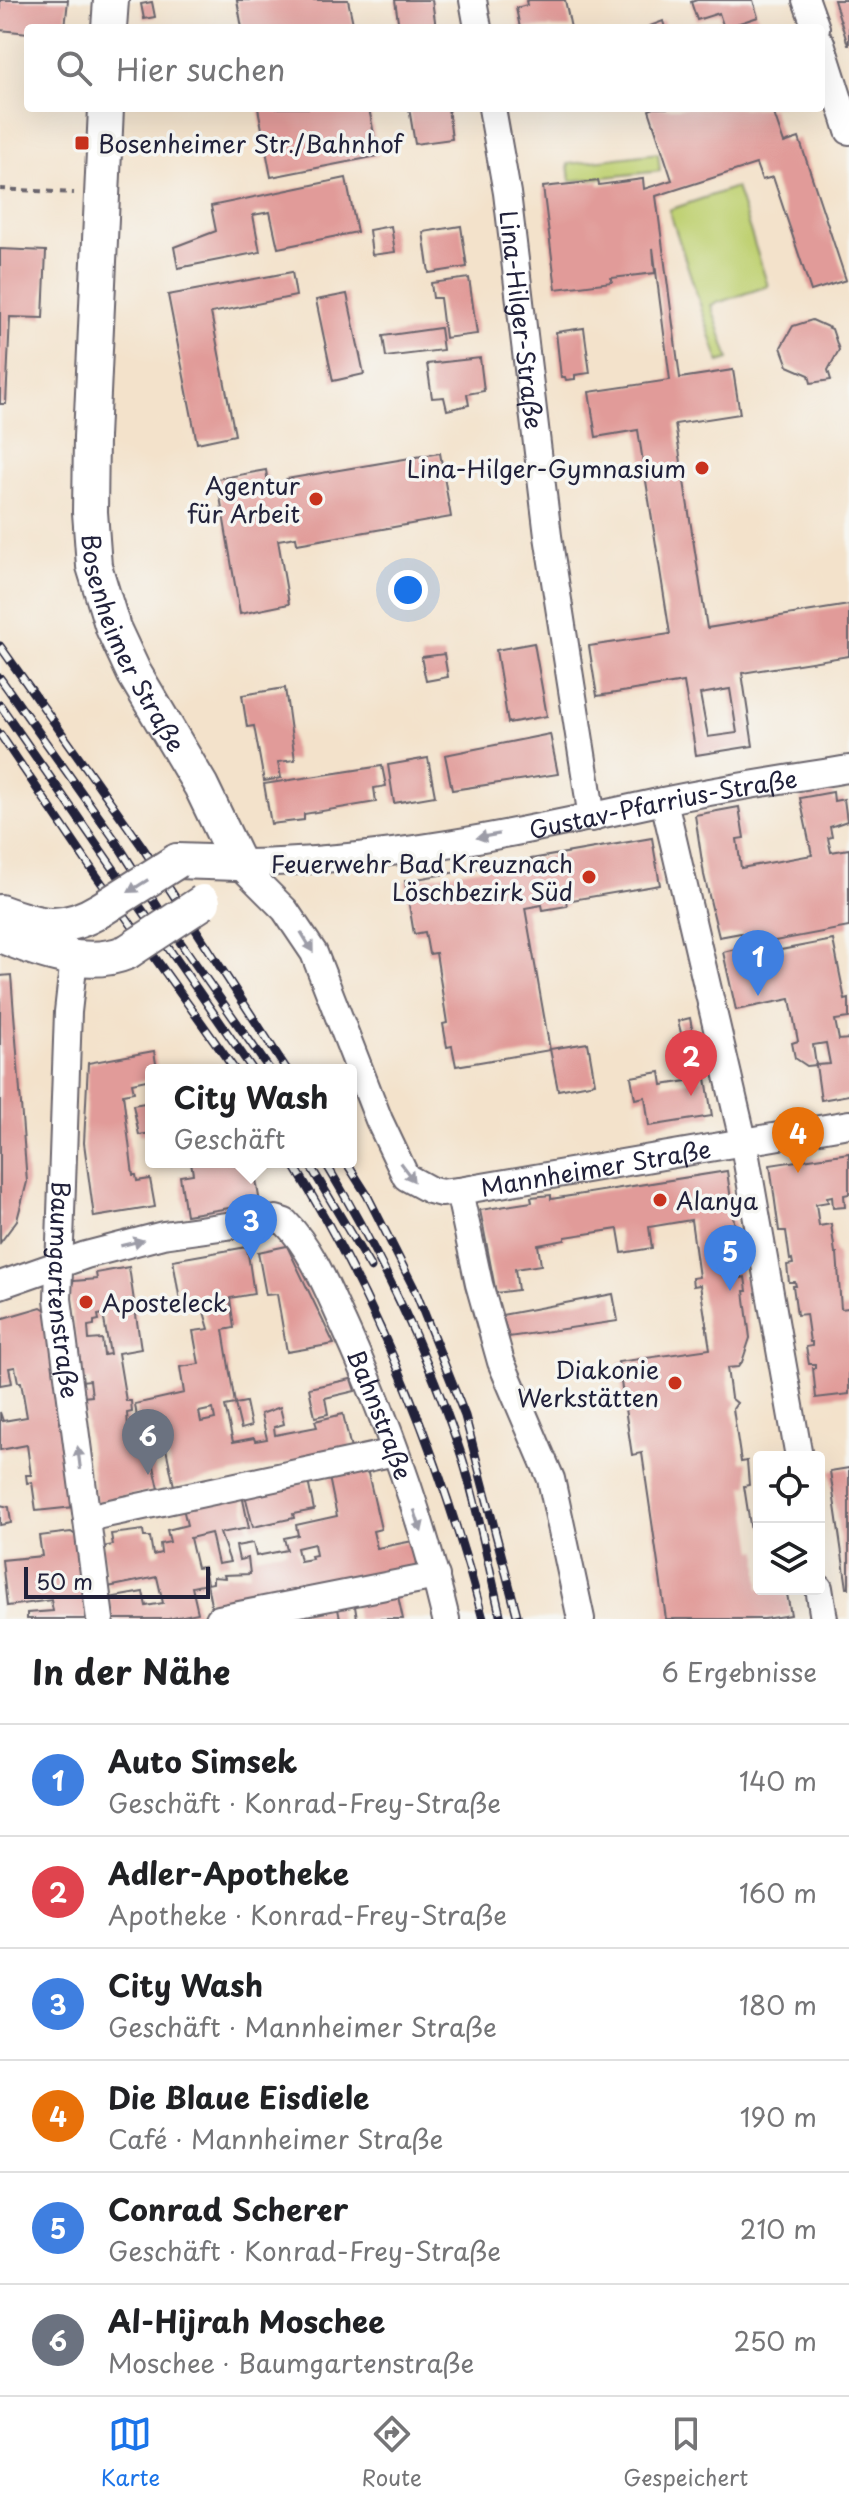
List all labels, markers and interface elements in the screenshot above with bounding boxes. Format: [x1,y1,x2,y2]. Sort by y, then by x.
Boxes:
search box [24,24,825,112]
icon: search [52,46,96,90]
text: Hier suchen [116,46,285,91]
place label: Bosenheimer Str./Bahnhof [98,125,404,161]
marker: Bosenheimer Str./Bahnhof [73,134,91,152]
street label: Lina-Hilger-Straße [491,208,553,431]
place label: Lina-Hilger-Gymnasium [407,450,686,486]
marker: Lina-Hilger-Gymnasium [693,459,711,477]
place label: Agentur für Arbeit [187,467,301,531]
marker: Agentur für Arbeit [307,490,325,508]
street label: Bosenheimer Straße [74,533,195,758]
your location [388,570,428,610]
street label: Gustav-Pfarrius-Straße [526,760,800,847]
one-way arrow [475,831,500,843]
place label: Feuerwehr Bad Kreuznach Löschbezirk Süd [271,845,573,909]
marker: Feuerwehr Bad Kreuznach Löschbezirk Süd [580,868,598,886]
one-way arrow [127,878,149,892]
pin: 1 [732,930,784,996]
one-way arrow [300,931,314,953]
pin: 2 [665,1030,717,1096]
popup [145,1064,357,1168]
text: City Wash [173,1074,329,1119]
pin: 4 [772,1107,824,1173]
text: Geschäft [173,1119,285,1158]
street label: Mannheimer Straße [478,1130,713,1205]
one-way arrow [398,1162,415,1183]
street label: Baumgartenstraße [40,1180,89,1401]
place label: Alanya [676,1182,758,1218]
marker: Alanya [651,1191,669,1209]
pin: 3 [225,1194,277,1260]
pin: 5 [704,1225,756,1291]
one-way arrow [119,1237,144,1249]
place label: Aposteleck [102,1284,227,1320]
marker: Aposteleck [77,1293,95,1311]
street label: Bahnstraße [339,1343,422,1484]
place label: Diakonie Werkstätten [517,1351,659,1415]
marker: Diakonie Werkstätten [666,1374,684,1392]
pin: 6 [122,1409,174,1475]
one-way arrow [72,1445,85,1470]
map controls [753,1451,825,1595]
button: locate [753,1451,825,1523]
one-way arrow [412,1510,425,1534]
button: layers [753,1523,825,1595]
scale bar [24,1563,210,1599]
text: 50 m [36,1564,93,1597]
text: In der Nähe [32,1645,230,1697]
text: 6 Ergebnisse [662,1652,817,1691]
text: Auto Simsek [108,1738,297,1783]
text: 1 [52,1761,64,1800]
text: 140 m [739,1761,817,1800]
text: Geschäft · Konrad-Frey-Straße [108,1783,501,1822]
text: Adler-Apotheke [108,1850,349,1895]
text: 2 [49,1873,67,1912]
text: 160 m [739,1873,817,1912]
text: Apotheke · Konrad-Frey-Straße [108,1895,507,1934]
text: City Wash [108,1962,263,2007]
text: 3 [49,1985,67,2024]
text: 180 m [739,1985,817,2024]
text: Geschäft · Mannheimer Straße [108,2007,497,2046]
text: Die Blaue Eisdiele [108,2074,369,2119]
text: 4 [49,2097,67,2136]
text: 190 m [740,2097,817,2136]
text: Café · Mannheimer Straße [108,2119,443,2158]
text: Conrad Scherer [108,2186,348,2231]
text: 5 [50,2209,66,2248]
text: 210 m [740,2209,817,2248]
text: Geschäft · Konrad-Frey-Straße [108,2231,501,2270]
text: Al-Hijrah Moschee [108,2298,385,2343]
text: 6 [49,2321,67,2360]
text: 250 m [733,2321,817,2360]
text: Moschee · Baumgartenstraße [108,2343,474,2382]
tab: Karte [101,2412,160,2493]
tab: Route [362,2412,422,2493]
tab: Gespeichert [623,2412,748,2493]

